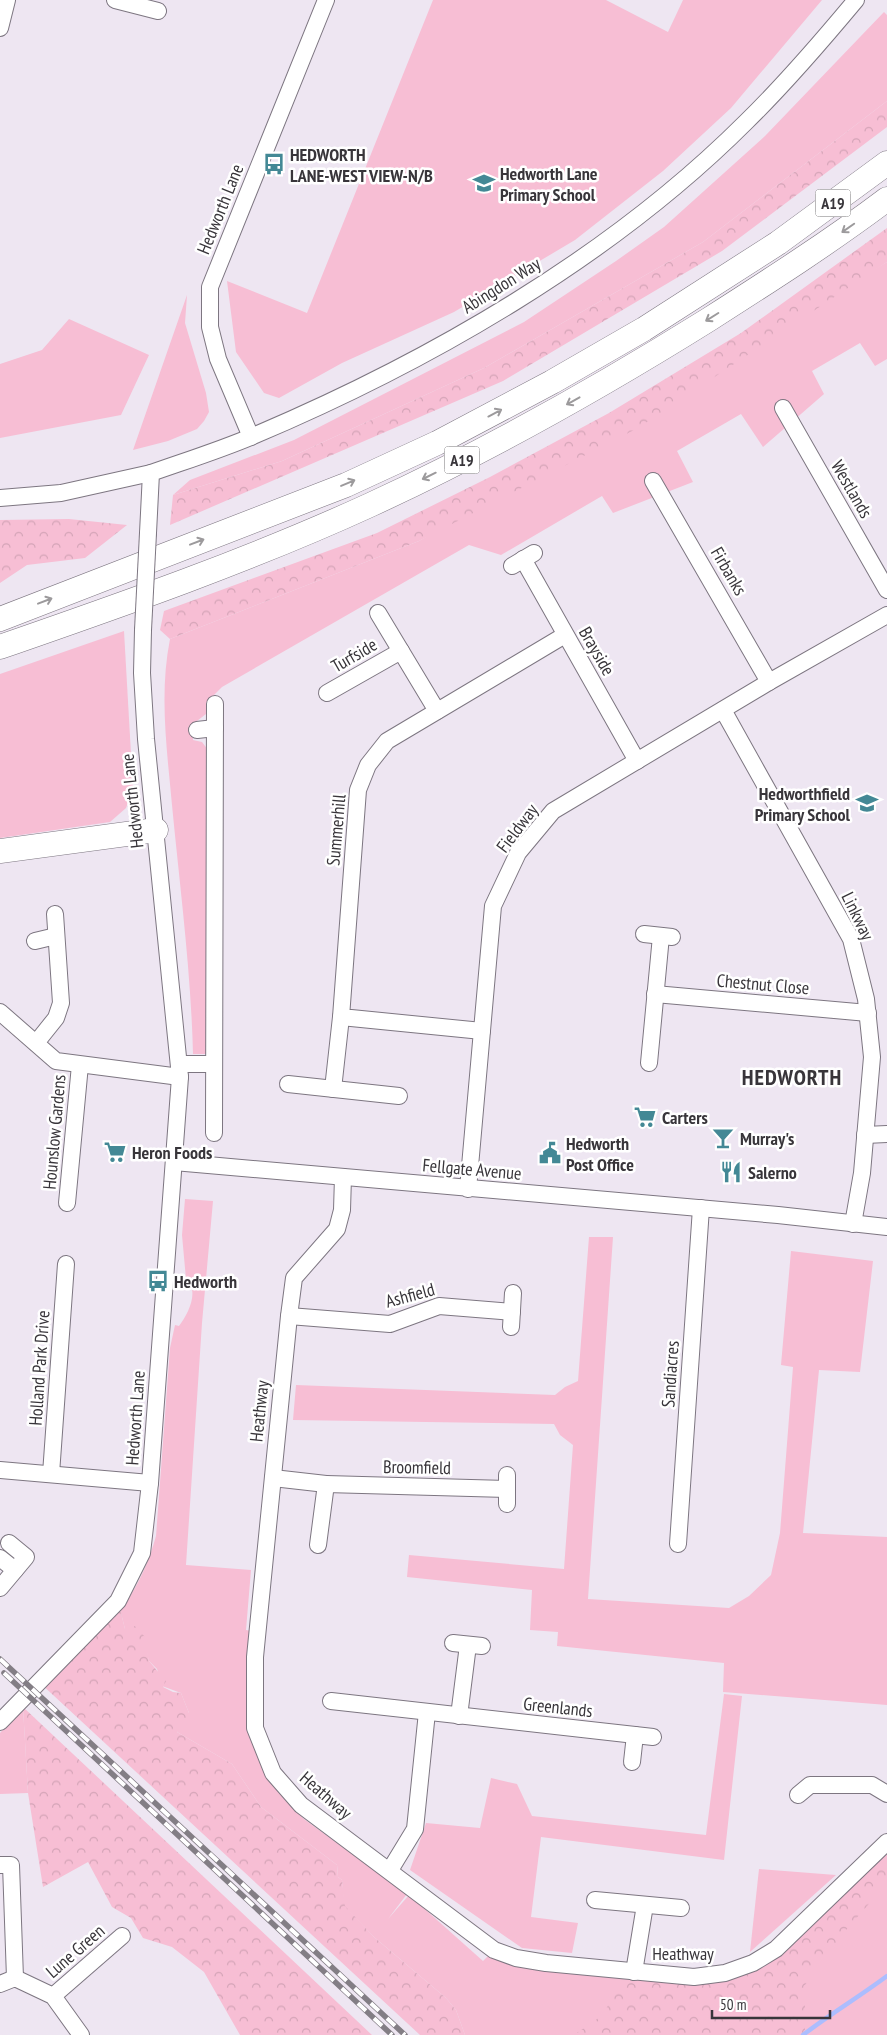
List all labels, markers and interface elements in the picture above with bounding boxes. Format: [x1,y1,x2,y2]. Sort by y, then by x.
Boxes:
place label: HEDWORTH LANE-WEST VIEW-N/B [290,143,433,187]
bus stop icon: HEDWORTH LANE-WEST VIEW-N/B [261,151,287,177]
street label: Hedworth Lane [192,161,248,257]
place label: Hedworth Lane Primary School [500,162,598,206]
school or university icon: Hedworth Lane Primary School [471,170,497,196]
road number: A19 [816,190,850,217]
one-way arrow [841,223,855,233]
street label: Abingdon Way [457,252,545,318]
one-way arrow [706,313,720,323]
one-way arrow [566,396,581,406]
one-way arrow [487,408,502,418]
road number: A19 [444,446,480,474]
street label: Westlands [826,456,878,522]
one-way arrow [422,472,437,481]
one-way arrow [340,478,355,488]
one-way arrow [189,537,204,546]
street label: Firbanks [706,543,752,599]
one-way arrow [37,596,53,605]
street label: Brayside [574,622,620,680]
street label: Turfside [327,633,381,677]
street label: Hedworth Lane [116,753,148,849]
place label: Hedworthfield Primary School [755,782,851,826]
school or university icon: Hedworthfield Primary School [854,790,880,816]
street label: Summerhill [321,793,351,867]
street label: Fieldway [491,799,543,857]
street label: Linkway [837,888,880,944]
street label: Chestnut Close [716,968,810,1000]
district label: HEDWORTH [742,1063,842,1091]
street label: Hounslow Gardens [38,1074,70,1190]
supermarket icon: Carters [632,1104,658,1130]
place label: Carters [662,1106,708,1129]
bar icon: Murray's [710,1125,736,1151]
place label: Murray's [740,1127,794,1150]
place label: Hedworth Post Office [566,1132,634,1176]
supermarket icon: Heron Foods [102,1139,128,1165]
public building icon: Hedworth Post Office [537,1140,563,1166]
place label: Heron Foods [132,1141,212,1164]
street label: Fellgate Avenue [422,1153,522,1185]
restaurant icon: Salerno [718,1159,744,1185]
place label: Salerno [748,1161,797,1184]
bus stop icon: Hedworth [145,1268,171,1294]
place label: Hedworth [174,1270,237,1293]
street label: Ashfield [383,1277,437,1313]
street label: Holland Park Drive [24,1310,54,1426]
street label: Sandiacres [656,1340,684,1408]
street label: Hedworth Lane [120,1370,150,1466]
street label: Heathway [244,1379,274,1443]
street label: Broomfield [383,1455,451,1479]
street label: Greenlands [522,1692,594,1722]
street label: Heathway [295,1766,357,1824]
street label: Lune Green [41,1919,109,1983]
street label: Heathway [652,1942,714,1965]
scale bar [712,1988,830,2020]
text: 50 m [720,1995,746,2014]

